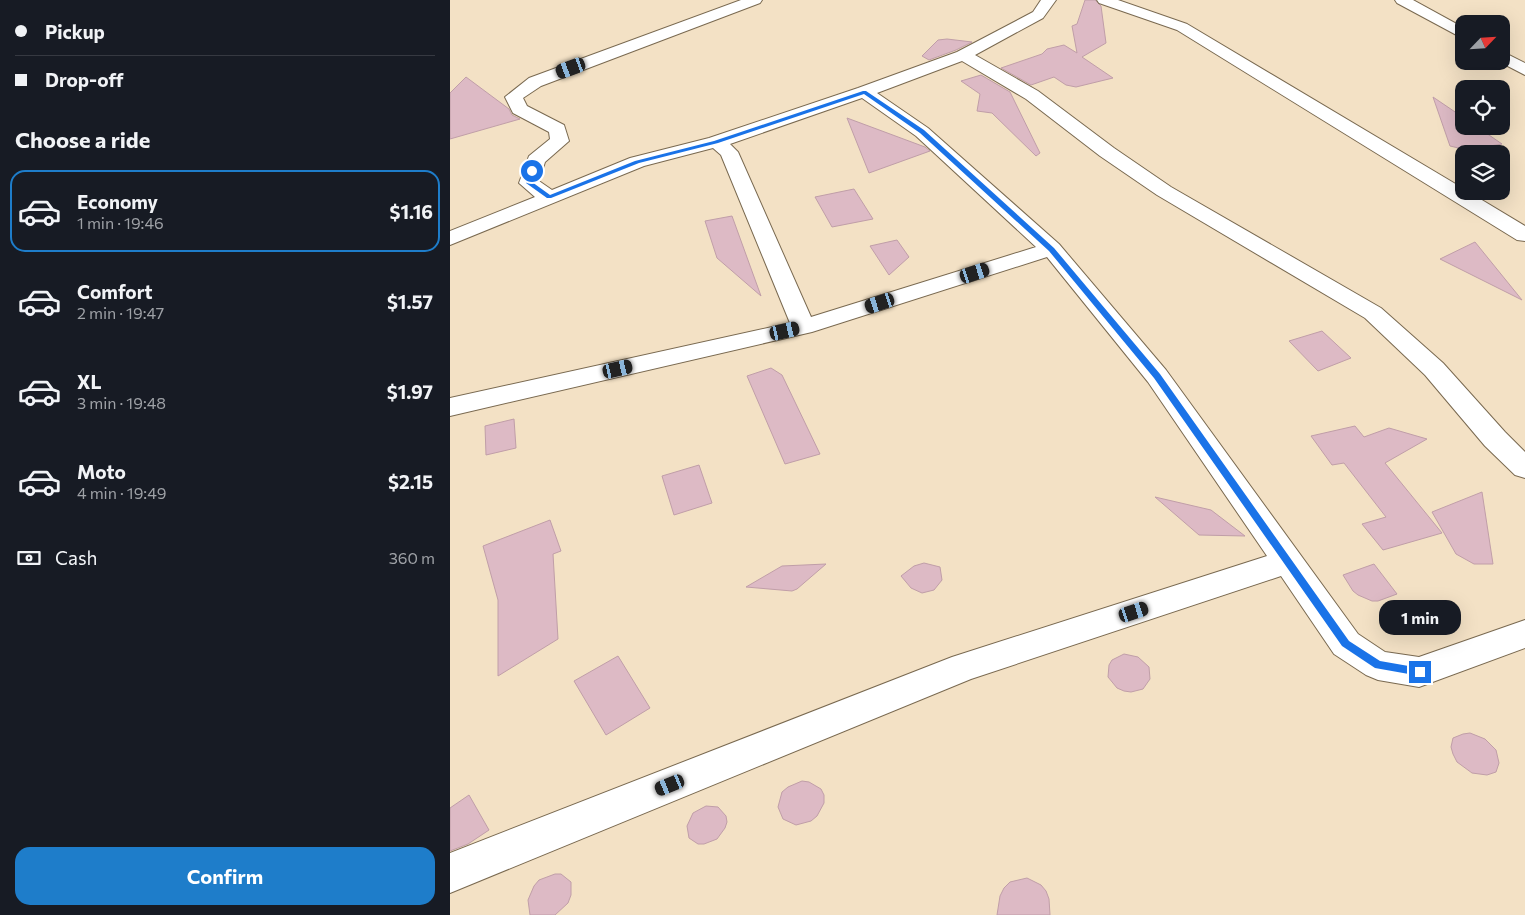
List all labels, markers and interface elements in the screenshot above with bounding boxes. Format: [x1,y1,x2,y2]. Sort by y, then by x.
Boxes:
north arrow [1455,15,1510,70]
map controls [1455,15,1510,200]
text: Pickup [45,20,105,43]
car [554,56,587,80]
text: Drop-off [45,68,124,91]
button: locate [1455,80,1510,135]
text: Choose a ride [15,126,150,153]
button: layers [1455,145,1510,200]
route start [521,160,543,182]
icon: car [17,189,62,234]
text: Economy [77,190,158,213]
text: $1.16 [390,200,433,223]
text: 1 min · 19:46 [77,213,164,232]
car [958,261,991,285]
icon: car [17,279,62,324]
text: Comfort [77,280,153,303]
text: $1.57 [387,290,433,313]
car [863,291,896,315]
text: 2 min · 19:47 [77,303,164,322]
car [768,320,801,342]
car [601,358,634,380]
icon: car [17,369,62,414]
text: XL [77,370,102,393]
text: $1.97 [387,380,433,403]
text: 3 min · 19:48 [77,393,166,412]
icon: car [17,459,62,504]
text: Moto [77,460,126,483]
text: $2.15 [388,470,433,493]
text: 4 min · 19:49 [77,483,166,502]
icon: cash [15,544,43,572]
text: Cash [55,546,97,569]
text: 360 m [389,548,435,567]
car [1117,600,1150,624]
callout: 1 min [1379,600,1461,634]
text: 1 min [1401,608,1439,627]
route end [1409,661,1431,683]
car [653,772,686,798]
button: Confirm [15,847,435,905]

